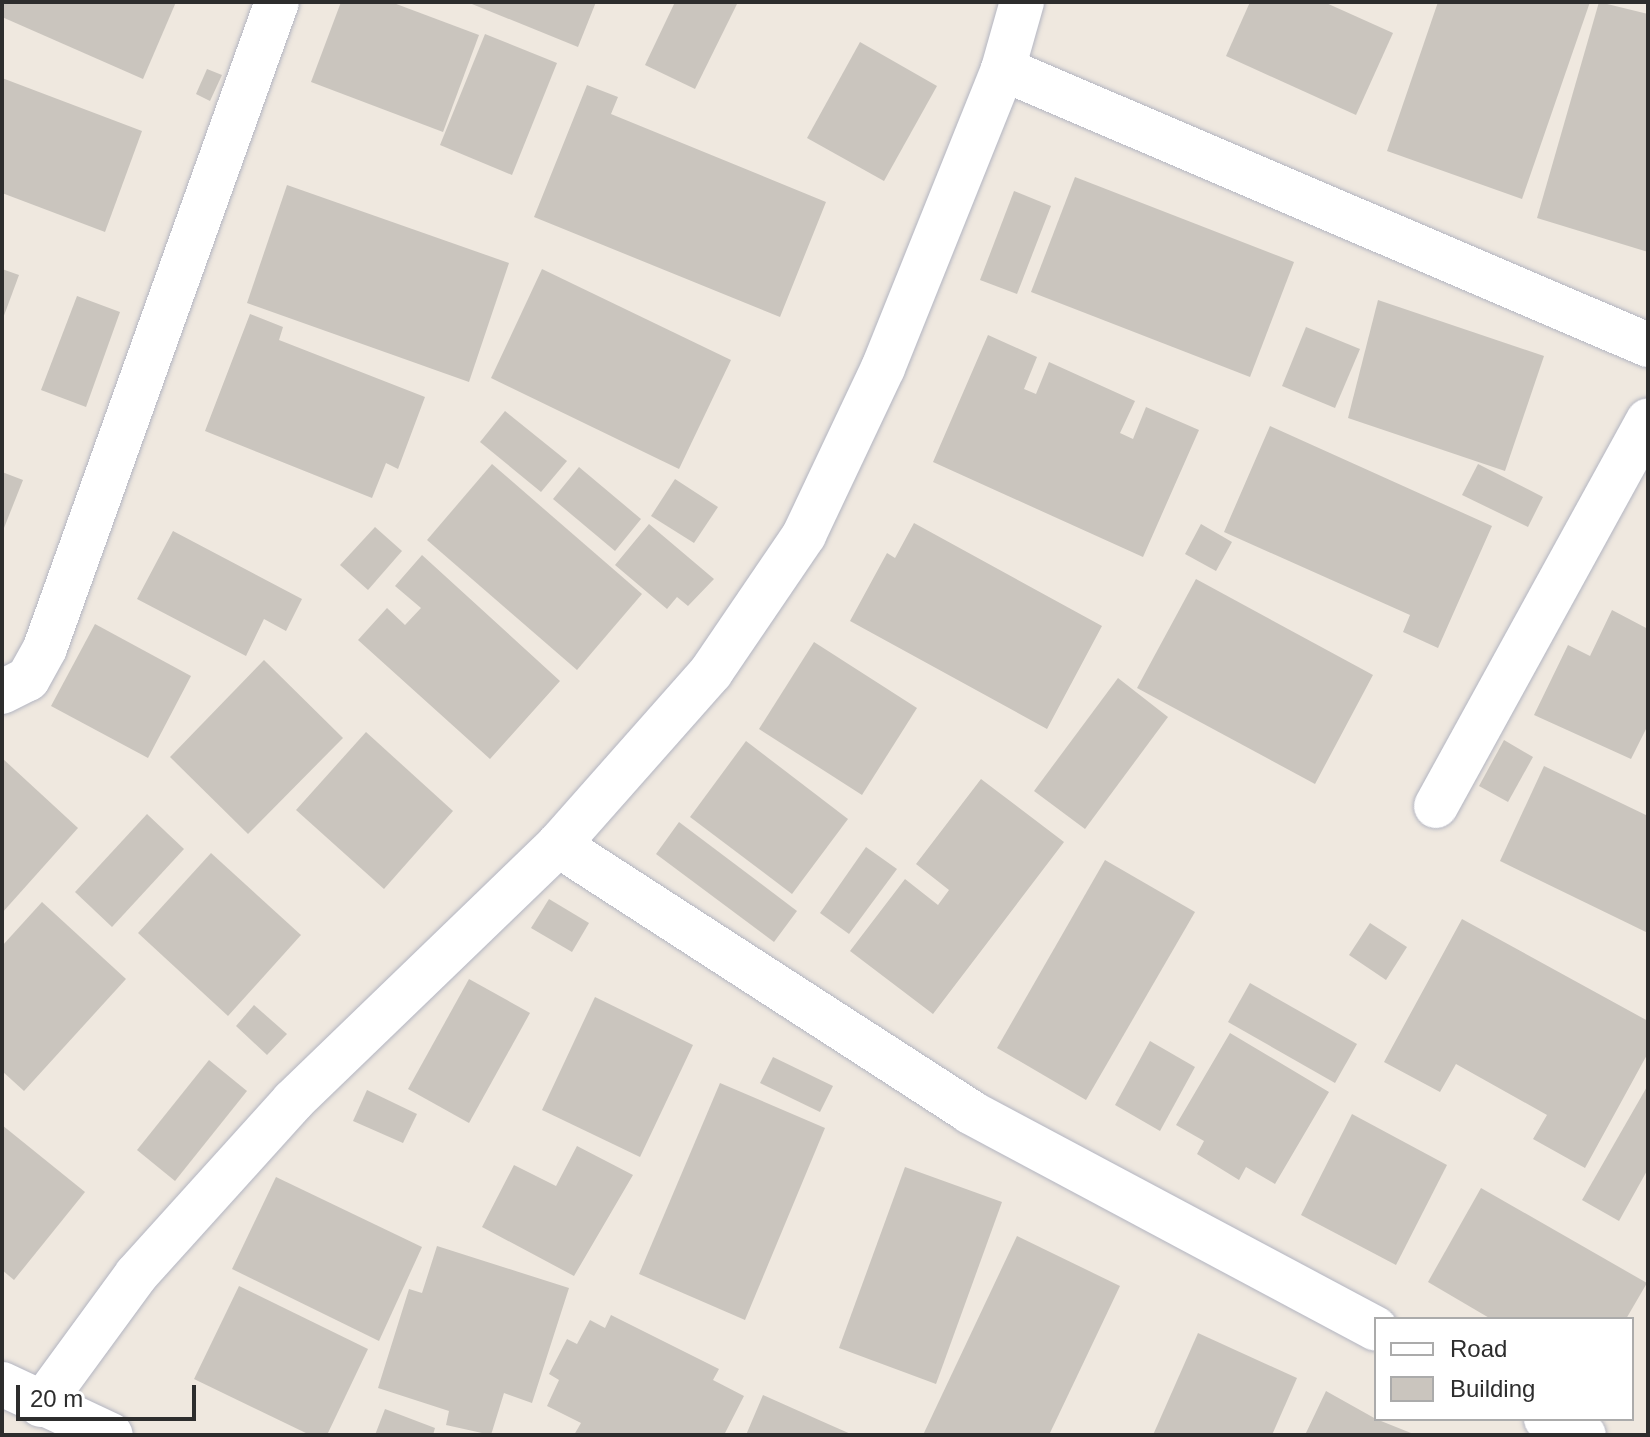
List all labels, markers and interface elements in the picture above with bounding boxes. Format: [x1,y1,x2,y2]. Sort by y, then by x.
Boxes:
legend [1374,1317,1634,1421]
text: Road [1450,1335,1507,1362]
scale bar [20,1369,200,1419]
text: Building [1450,1375,1535,1402]
text: 20 m [30,1385,83,1412]

